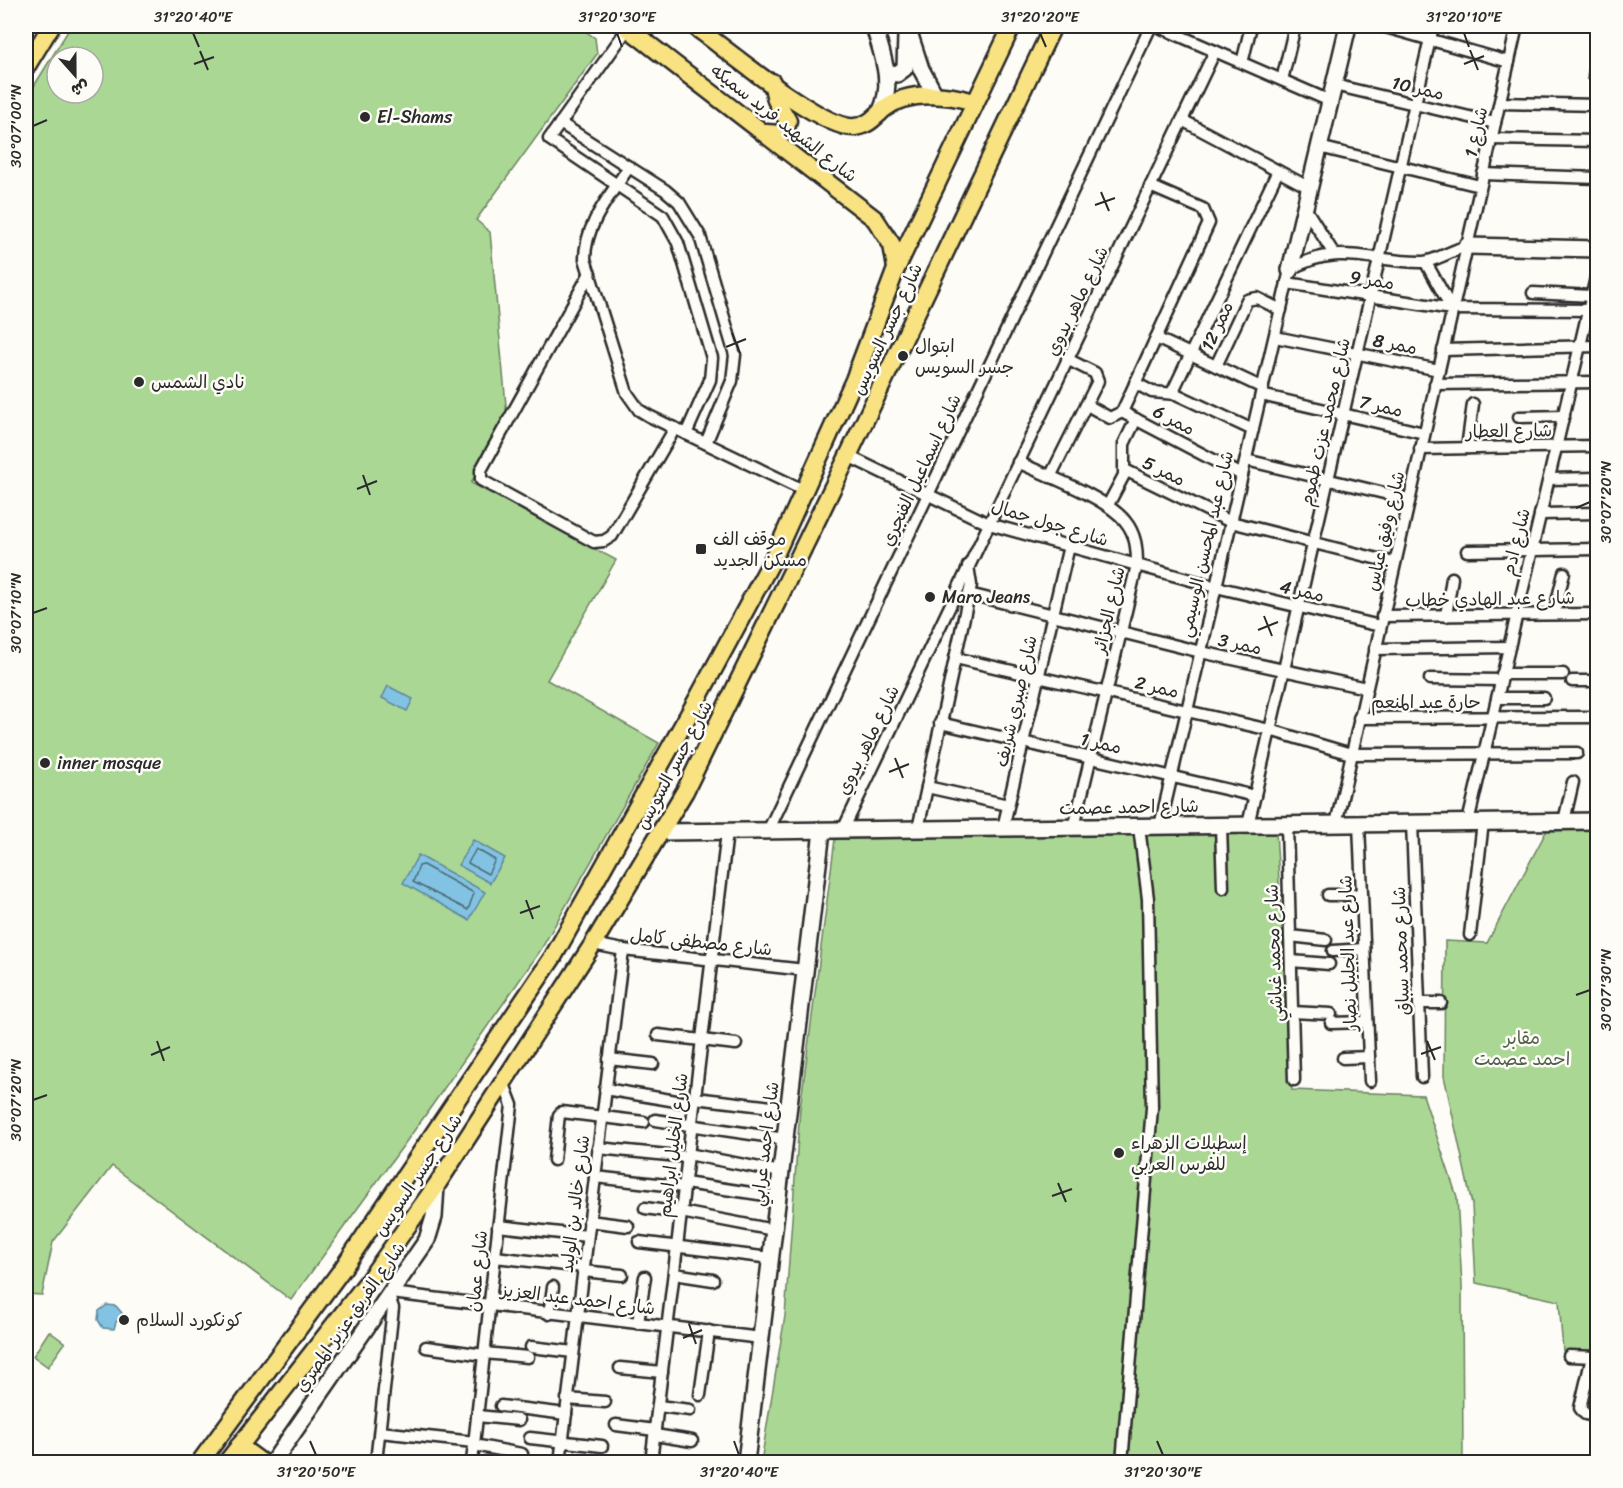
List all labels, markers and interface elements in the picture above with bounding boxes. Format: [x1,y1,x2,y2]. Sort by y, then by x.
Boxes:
text: 31°20'40"E [154,4,234,30]
text: 31°20'30"E [578,4,657,30]
text: 31°20'20"E [1001,4,1080,30]
text: 31°20'10"E [1426,4,1503,30]
north arrow [45,45,105,105]
street label: شارع الشهيد فريد سميكه [703,55,865,191]
street label: ممر 10 [1389,66,1447,110]
text: ش [67,72,94,105]
text: 30°07'00"N [3,84,29,168]
place label: El-Shams [377,101,453,133]
street label: شارع 1 [1455,103,1497,161]
marker: El-Shams [358,110,372,124]
street label: شارع ماهر بدوي [1036,240,1118,362]
street label: شارع جسر السويس [842,258,932,400]
street label: ممر 9 [1347,261,1397,299]
street label: ممر 12 [1192,296,1242,356]
street label: ممر 8 [1370,324,1420,364]
place label: ابتوال جسر السويس [915,330,1014,383]
street label: شارع محمد عزت طموم [1290,334,1360,510]
marker: ابتوال جسر السويس [896,349,910,363]
place label: نادي الشمس [151,366,245,398]
marker: نادي الشمس [132,375,146,389]
street label: ممر 7 [1356,385,1406,427]
street label: شارع اسماعيل الفنجري [872,388,970,552]
street label: ممر 6 [1147,396,1201,444]
street label: شارع العطار [1464,414,1552,448]
street label: ممر 5 [1137,447,1191,495]
street label: شارع عبد المحسن الوسيمي [1169,448,1243,640]
text: 30°07'20"N [1593,460,1619,543]
street label: شارع وفيق عباس [1356,468,1414,594]
street label: شارع جول جمال [987,490,1113,556]
street label: شارع ادم [1492,505,1540,579]
place label: موقف الف مسكن الجديد [713,523,807,576]
marker: موقف الف مسكن الجديد [694,542,708,556]
street label: شارع الجزائر [1083,563,1135,659]
street label: ممر 4 [1276,570,1328,612]
text: 30°07'10"N [3,572,29,653]
place label: Maro Jeans [942,581,1031,613]
street label: شارع عبد الهادي خطاب [1405,582,1575,616]
marker: Maro Jeans [923,590,937,604]
street label: ممر 3 [1215,624,1265,664]
street label: شارع صبري شريف [985,632,1047,770]
street label: ممر 2 [1132,666,1182,708]
street label: شارع ماهر بدوي [827,679,909,801]
street label: حارة عبد المنعم [1371,686,1481,718]
street label: شارع جسر السويس [626,694,722,836]
street label: ممر 1 [1077,723,1125,763]
place label: inner mosque [57,747,161,779]
marker: inner mosque [38,756,52,770]
street label: شارع احمد عصمت [1059,790,1199,824]
street label: شارع عبد الجليل نصار [1329,874,1367,1034]
street label: شارع محمد غباشي [1256,883,1292,1023]
street label: شارع محمد سباق [1383,886,1419,1016]
street label: شارع مصطفى كامل [628,919,774,965]
text: 30°07'30"N [1593,948,1619,1031]
park label: مقابر احمد عصمت [1474,1022,1570,1075]
text: 30°07'20"N [3,1058,29,1141]
street label: شارع الخليل ابراهيم [648,1071,698,1219]
street label: شارع احمد عرابي [741,1080,789,1208]
street label: شارع جسر السويس [365,1107,471,1243]
place label: إسطبلات الزهراء للفرس العربي [1131,1127,1247,1180]
street label: شارع خالد بن الوليد [551,1133,599,1275]
marker: إسطبلات الزهراء للفرس العربي [1112,1146,1126,1160]
street label: شارع عمان [457,1229,497,1313]
street label: شارع الفريق عزيز المصري [286,1235,414,1399]
street label: شارع احمد عبد العزيز [497,1273,657,1324]
place label: كونكورد السلام [136,1304,243,1336]
marker: كونكورد السلام [117,1313,131,1327]
text: 31°20'50"E [277,1459,357,1485]
text: 31°20'40"E [700,1459,780,1485]
text: 31°20'30"E [1124,1459,1203,1485]

